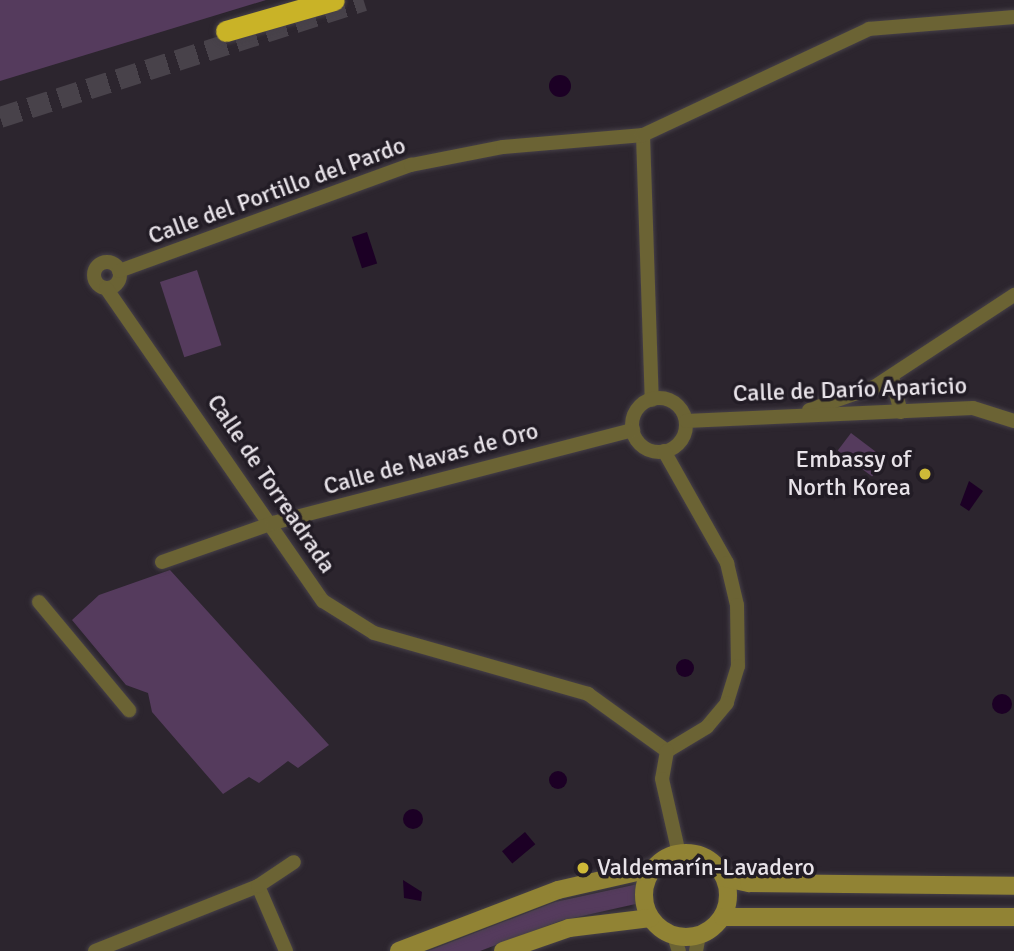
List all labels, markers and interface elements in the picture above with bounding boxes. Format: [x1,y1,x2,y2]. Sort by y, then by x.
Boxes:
street label: Calle del Portillo del Pardo [144,131,410,251]
street label: Calle de Darío Aparicio [732,372,968,408]
street label: Calle de Torreadrada [201,389,341,579]
street label: Calle de Navas de Oro [321,416,541,502]
place label: Embassy of North Korea [787,446,911,502]
marker: Embassy of North Korea [917,466,933,482]
place label: Valdemarín-Lavadero [597,854,815,882]
marker: Valdemarín-Lavadero [575,860,591,876]

